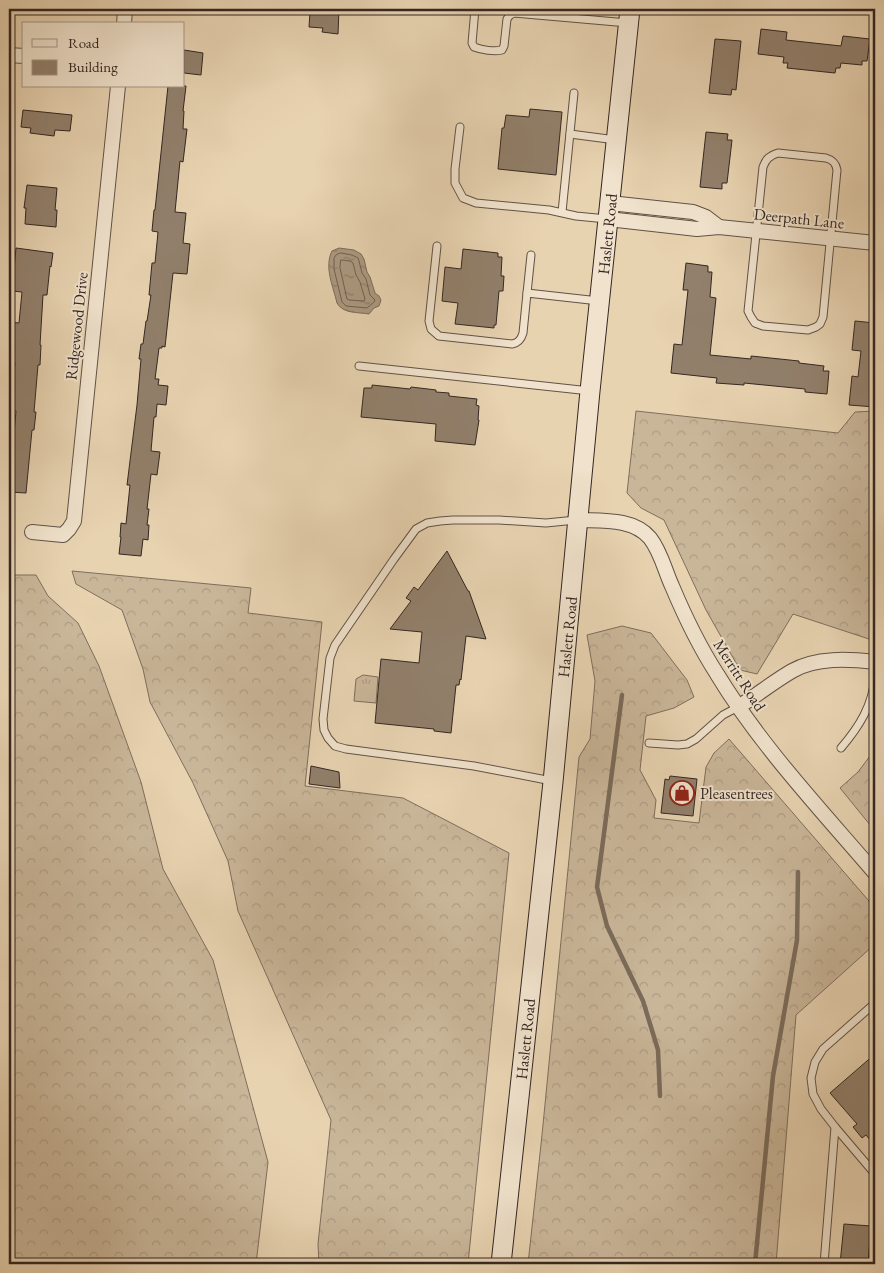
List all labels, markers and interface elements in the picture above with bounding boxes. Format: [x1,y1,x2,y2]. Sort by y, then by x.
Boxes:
legend [22,22,185,88]
text: Road [68,33,100,52]
text: Building [68,57,118,76]
street label: Haslett Road [593,192,622,276]
street label: Deerpath Lane [753,203,845,234]
street label: Ridgewood Drive [60,271,93,381]
street label: Haslett Road [553,595,582,679]
street label: Merritt Road [709,635,771,716]
shop icon: Pleasentrees [669,780,695,806]
place label: Pleasentrees [700,783,773,804]
street label: Haslett Road [511,997,540,1081]

